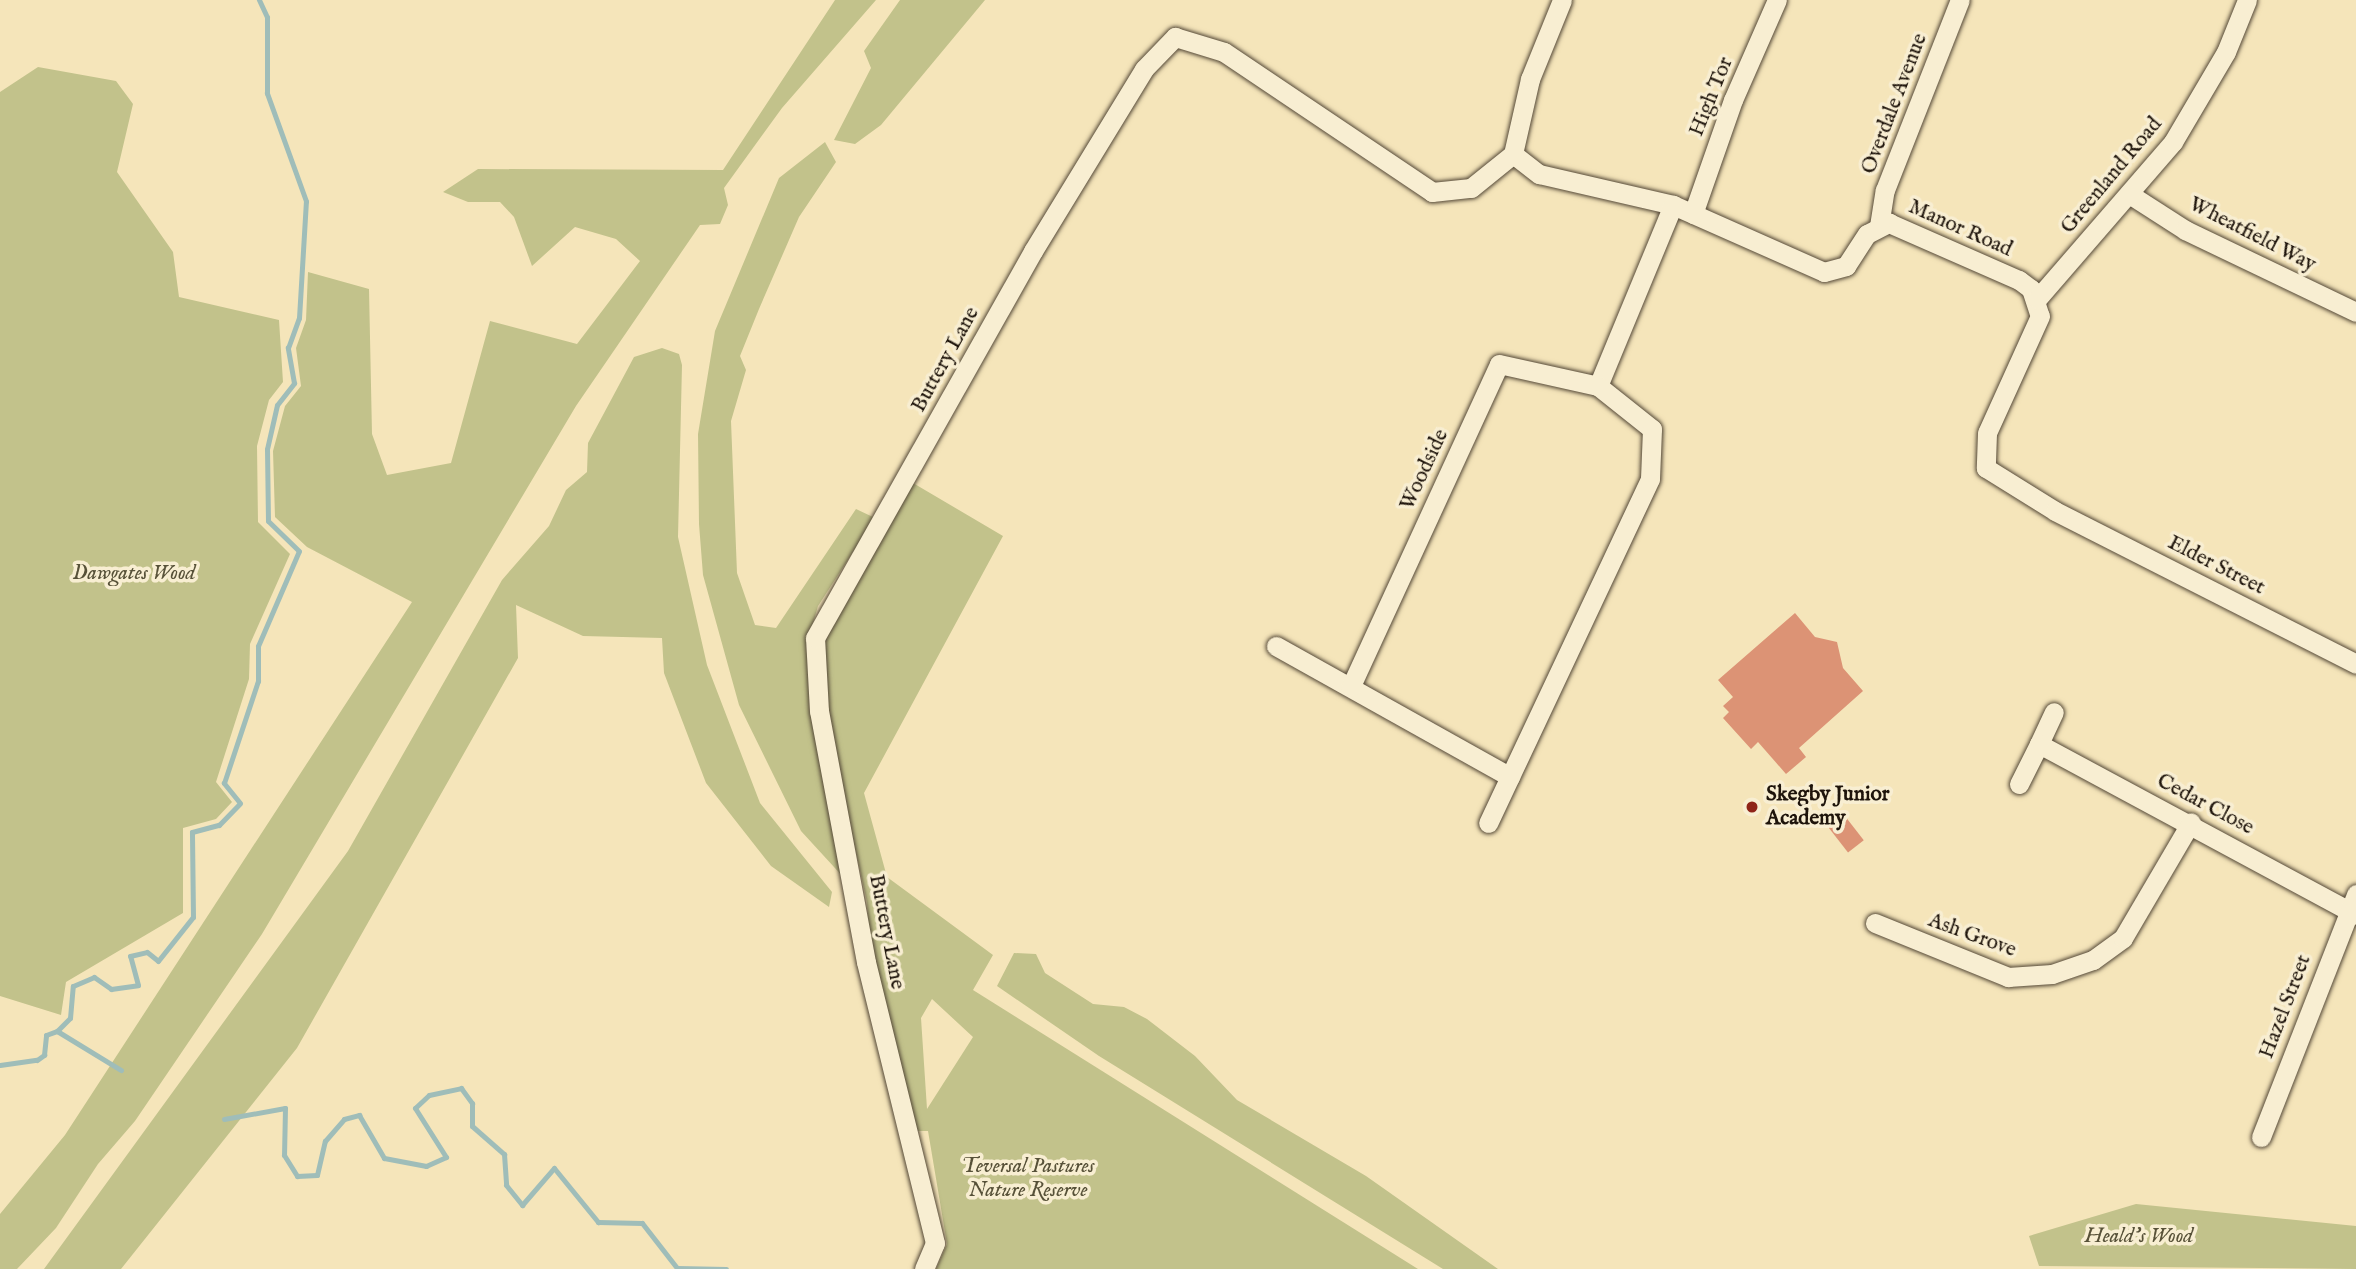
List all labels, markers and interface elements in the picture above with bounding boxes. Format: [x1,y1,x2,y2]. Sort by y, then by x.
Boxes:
street label: Overdale Avenue [1857,30,1933,178]
street label: High Tor [1685,54,1739,140]
street label: Greenland Road [2056,113,2168,239]
street label: Wheatfield Way [2184,192,2320,278]
street label: Manor Road [1904,195,2016,263]
street label: Buttery Lane [907,303,985,417]
street label: Woodside [1395,425,1455,515]
street label: Elder Street [2163,531,2269,601]
park label: Dawgates Wood [73,561,195,587]
street label: Cedar Close [2152,769,2258,841]
place label: Skegby Junior Academy [1766,782,1889,832]
marker: Skegby Junior Academy [1744,799,1760,815]
street label: Buttery Lane [863,873,909,991]
street label: Ash Grove [1925,908,2019,964]
street label: Hazel Street [2255,952,2317,1062]
park label: Teversal Pastures Nature Reserve [961,1154,1095,1204]
park label: Heald's Wood [2085,1224,2193,1250]

